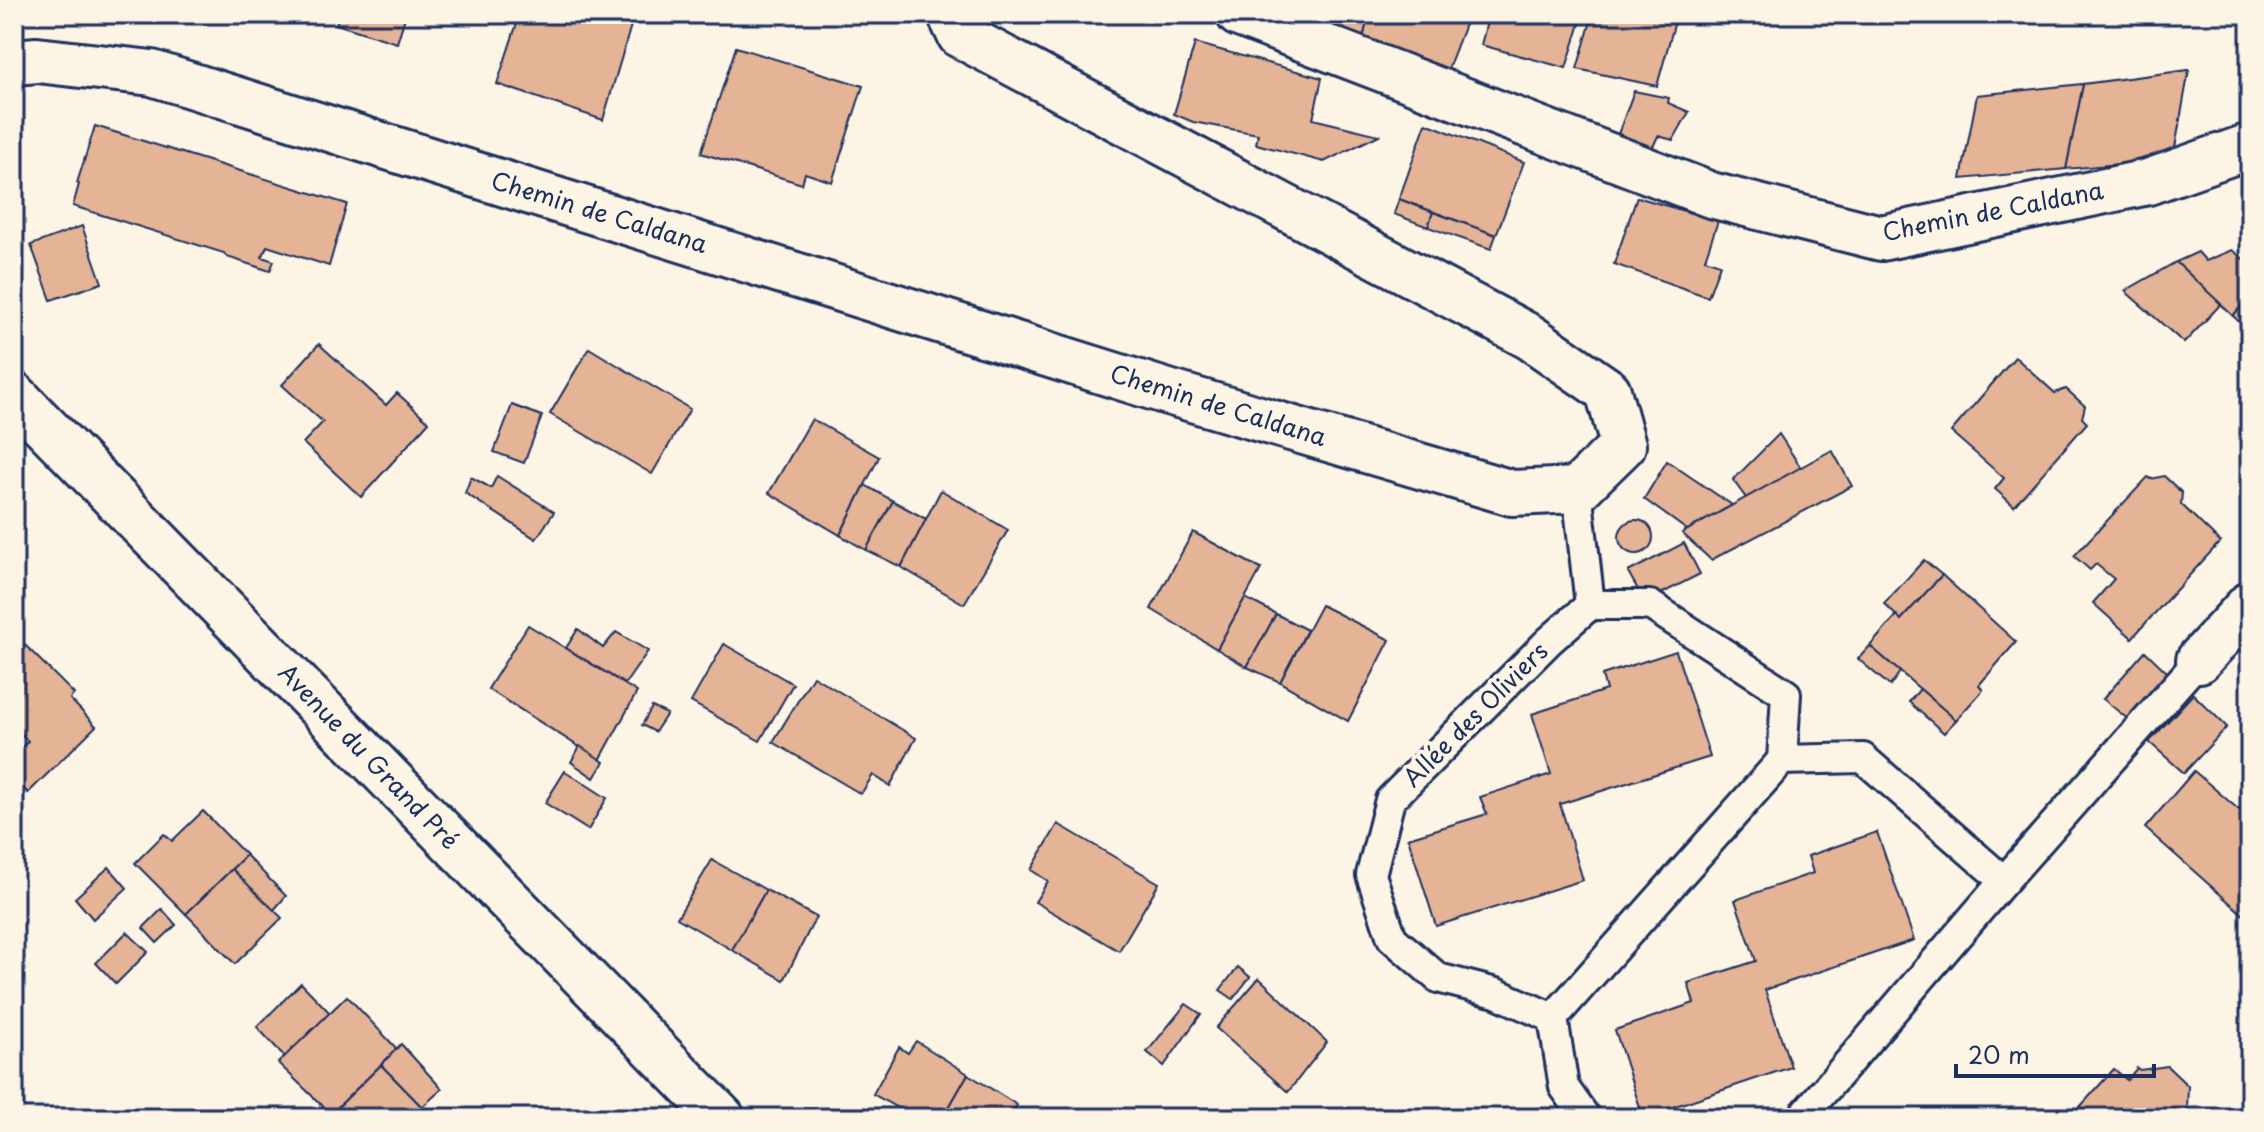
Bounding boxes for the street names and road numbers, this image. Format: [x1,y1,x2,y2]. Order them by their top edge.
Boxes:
street label: Chemin de Caldana [487,161,712,261]
street label: Chemin de Caldana [1879,171,2106,249]
street label: Chemin de Caldana [1106,354,1331,454]
street label: Allée des Oliviers [1394,633,1555,794]
street label: Avenue du Grand Pré [271,655,468,857]

